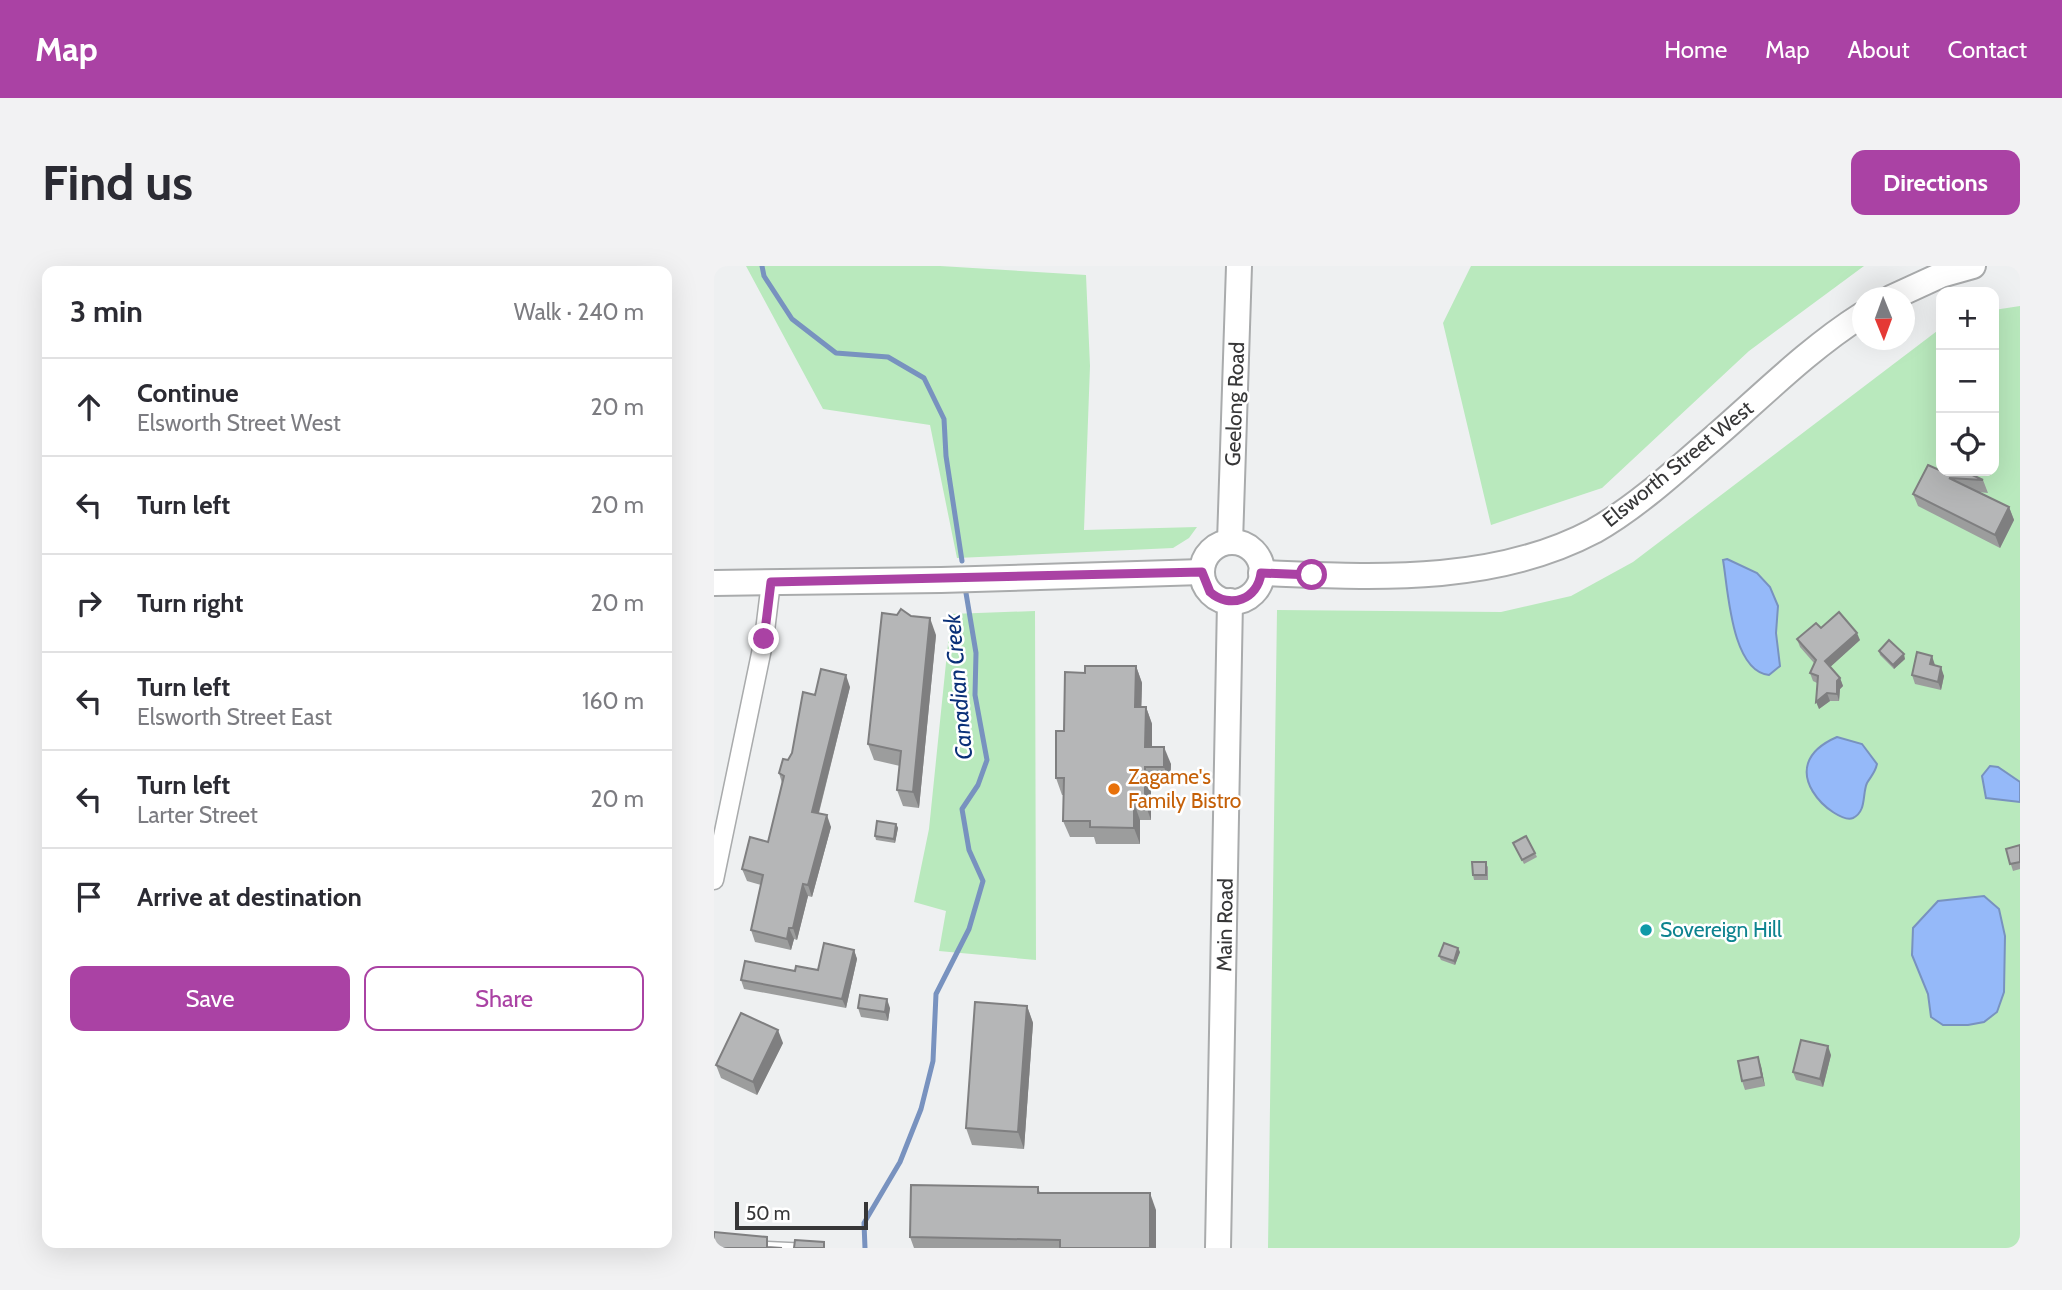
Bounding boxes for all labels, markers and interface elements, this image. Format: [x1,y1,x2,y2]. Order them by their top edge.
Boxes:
text: Map [35,29,98,69]
text: Home [1664,35,1727,64]
text: Map [1765,35,1810,64]
text: About [1848,35,1910,64]
text: Contact [1948,35,2027,64]
button: Directions [1851,150,2020,215]
text: Find us [42,153,193,212]
north arrow [1852,287,1915,350]
map controls [1936,287,1999,476]
button: + [1936,287,1999,350]
text: 3 min [70,293,143,330]
text: Walk · 240 m [514,298,644,326]
street label: Geelong Road [1220,341,1249,467]
button: − [1936,350,1999,413]
text: Continue [137,377,239,409]
icon: ahead [70,388,108,426]
text: 20 m [591,393,644,421]
street label: Elsworth Street West [1598,395,1758,532]
text: Elsworth Street West [137,409,341,437]
button: locate [1936,413,1999,476]
icon: left [70,486,108,524]
text: Turn left [137,489,230,521]
text: 20 m [591,491,644,519]
route start [1296,559,1327,590]
icon: right [70,584,108,622]
text: Turn right [137,587,243,619]
text: 20 m [591,589,644,617]
water label: Canadian Creek [938,612,978,761]
route end [748,623,779,654]
text: Turn left [137,671,230,703]
icon: left [70,682,108,720]
text: 160 m [582,687,644,715]
text: Elsworth Street East [137,703,332,731]
place label: Zagame's Family Bistro [1128,764,1241,813]
text: Turn left [137,769,230,801]
icon: left [70,780,108,818]
marker: Zagame's Family Bistro [1106,781,1122,797]
text: 20 m [591,785,644,813]
text: Larter Street [137,801,258,829]
icon: arrive [70,878,108,916]
street label: Main Road [1211,878,1238,972]
text: Arrive at destination [137,881,362,913]
place label: Sovereign Hill [1660,917,1782,942]
marker: Sovereign Hill [1638,922,1654,938]
button: Save [70,966,350,1031]
button: Share [364,966,644,1031]
scale bar [735,1199,868,1231]
text: 50 m [746,1202,790,1225]

